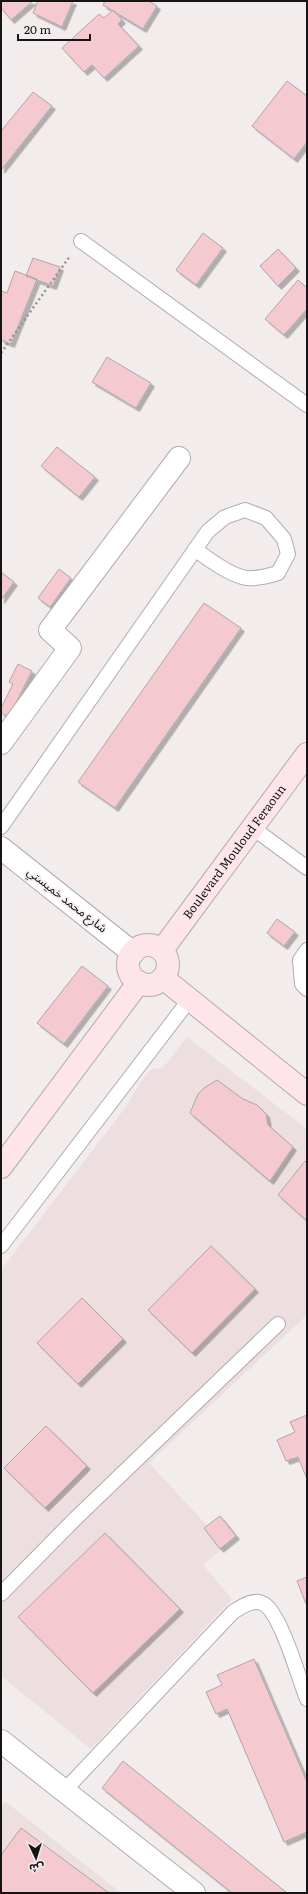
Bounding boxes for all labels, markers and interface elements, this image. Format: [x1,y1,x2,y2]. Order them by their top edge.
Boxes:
scale bar [18,16,90,42]
text: 20 m [24,20,51,38]
street label: Boulevard Mouloud Feraoun [178,780,290,922]
street label: شارع محمد خميستي [23,862,112,938]
north arrow [16,1838,56,1878]
text: ش [29,1860,45,1877]

